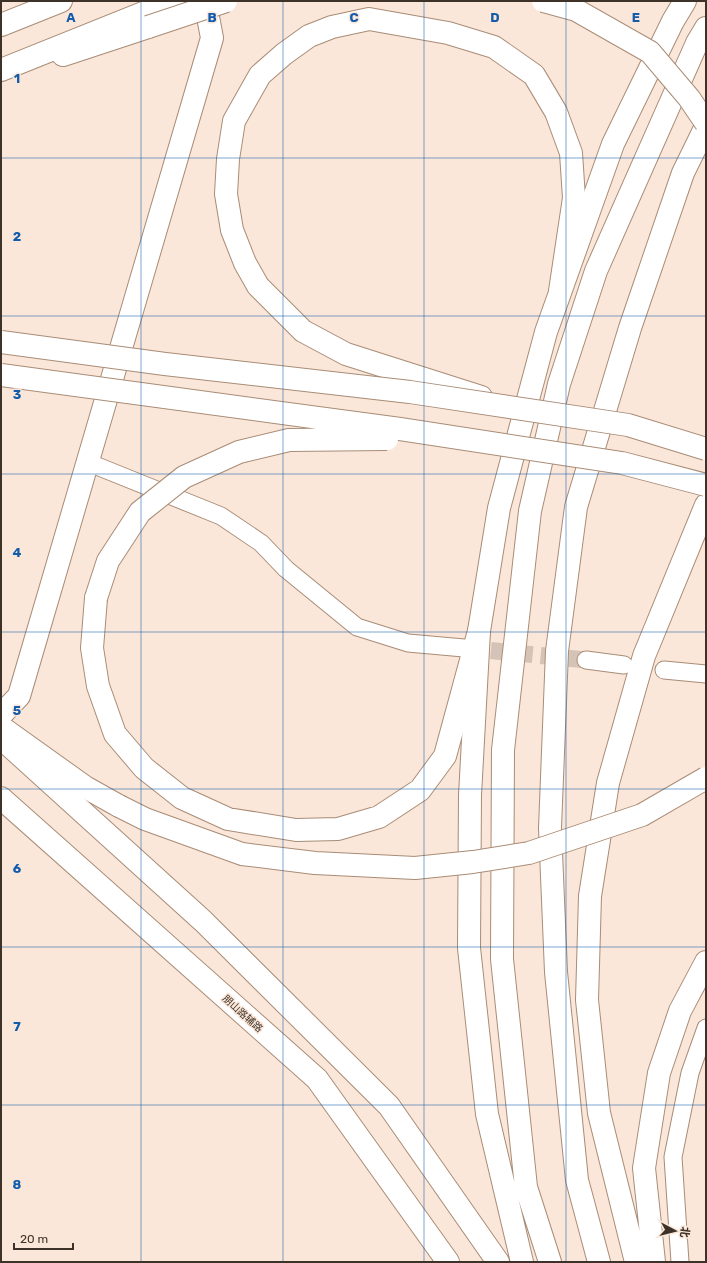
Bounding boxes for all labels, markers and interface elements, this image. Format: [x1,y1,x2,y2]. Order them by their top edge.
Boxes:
text: A [66,10,76,25]
text: B [207,10,217,25]
text: C [349,10,359,25]
text: D [490,10,500,25]
text: E [632,10,640,25]
text: 1 [14,71,20,86]
text: 2 [13,229,21,244]
text: 3 [13,387,22,402]
text: 4 [13,545,22,560]
text: 5 [13,703,21,718]
text: 6 [13,861,22,876]
street label: 朋山路辅路 [220,993,265,1035]
text: 7 [13,1019,21,1034]
text: 8 [13,1177,22,1192]
north arrow [655,1211,695,1251]
scale bar [14,1225,73,1251]
text: 北 [677,1226,692,1238]
text: 20 m [20,1232,48,1246]

